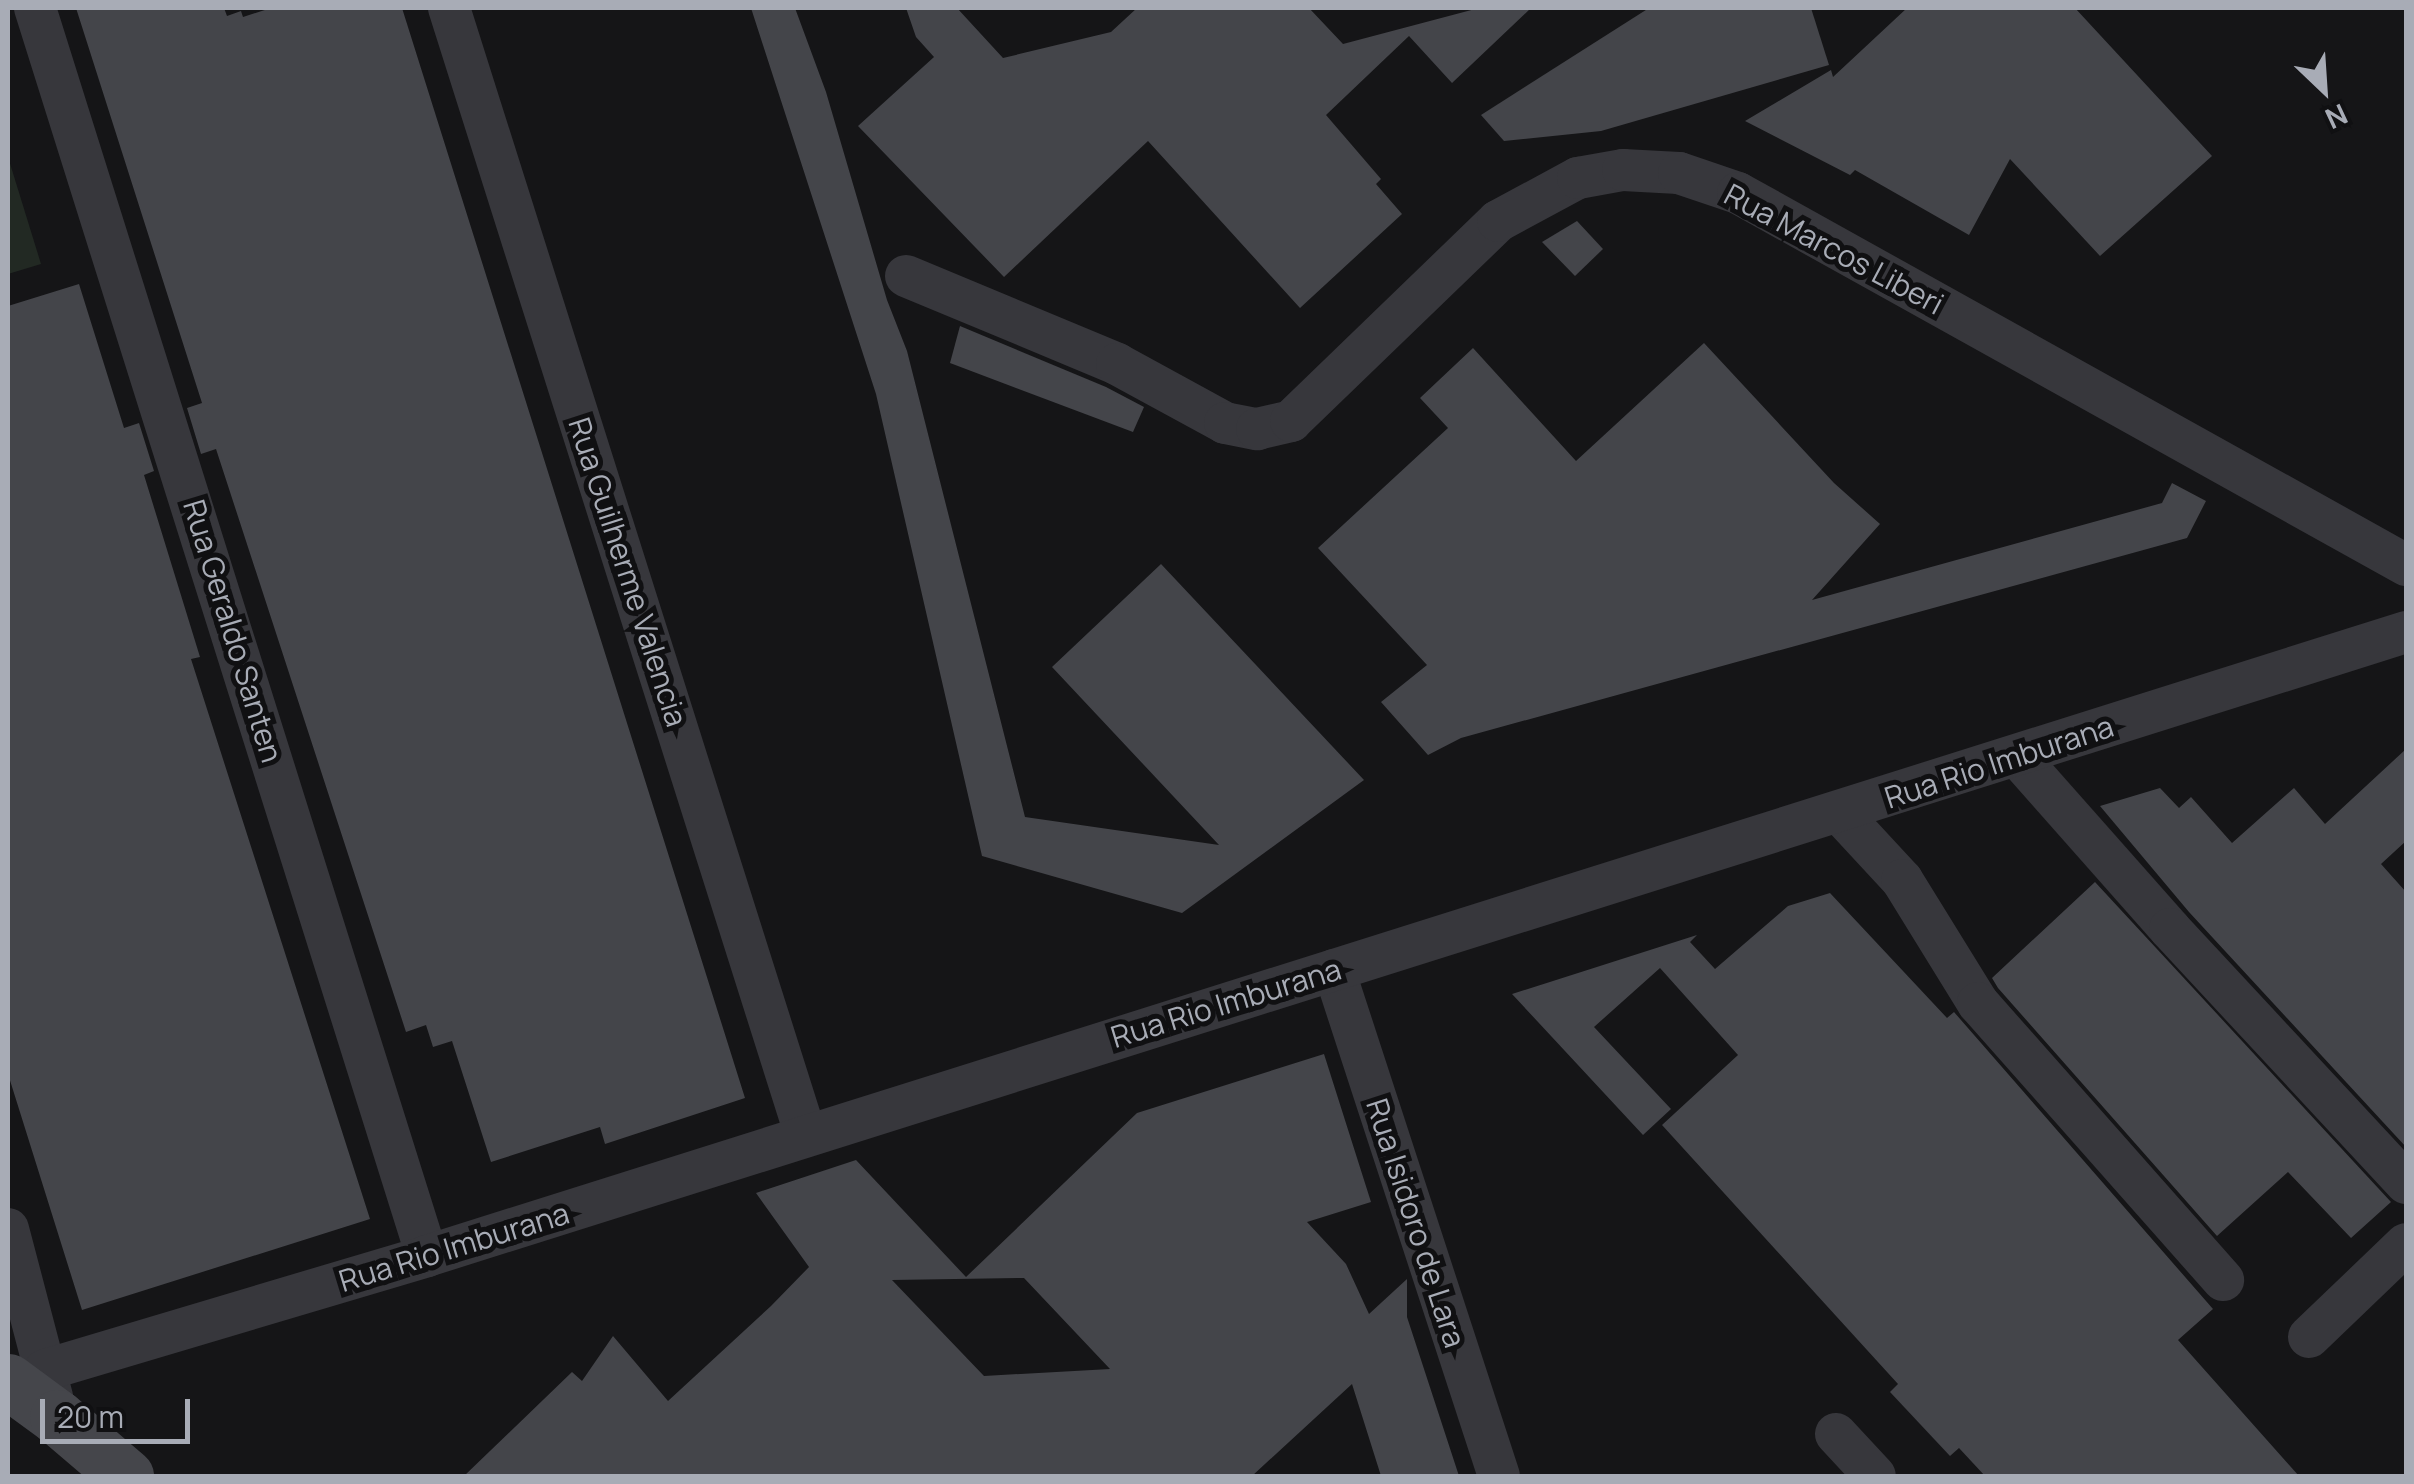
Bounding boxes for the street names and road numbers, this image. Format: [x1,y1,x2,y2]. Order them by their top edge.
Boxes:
street label: Rua Marcos Liberi [1718,176,1950,322]
street label: Rua Guilherme Valencia [561,413,695,731]
street label: Rua Geraldo Santen [176,495,290,767]
street label: Rua Rio Imburana [1880,708,2118,816]
street label: Rua Rio Imburana [1107,951,1345,1055]
street label: Rua Isidoro de Lara [1359,1094,1473,1352]
street label: Rua Rio Imburana [335,1195,573,1299]

